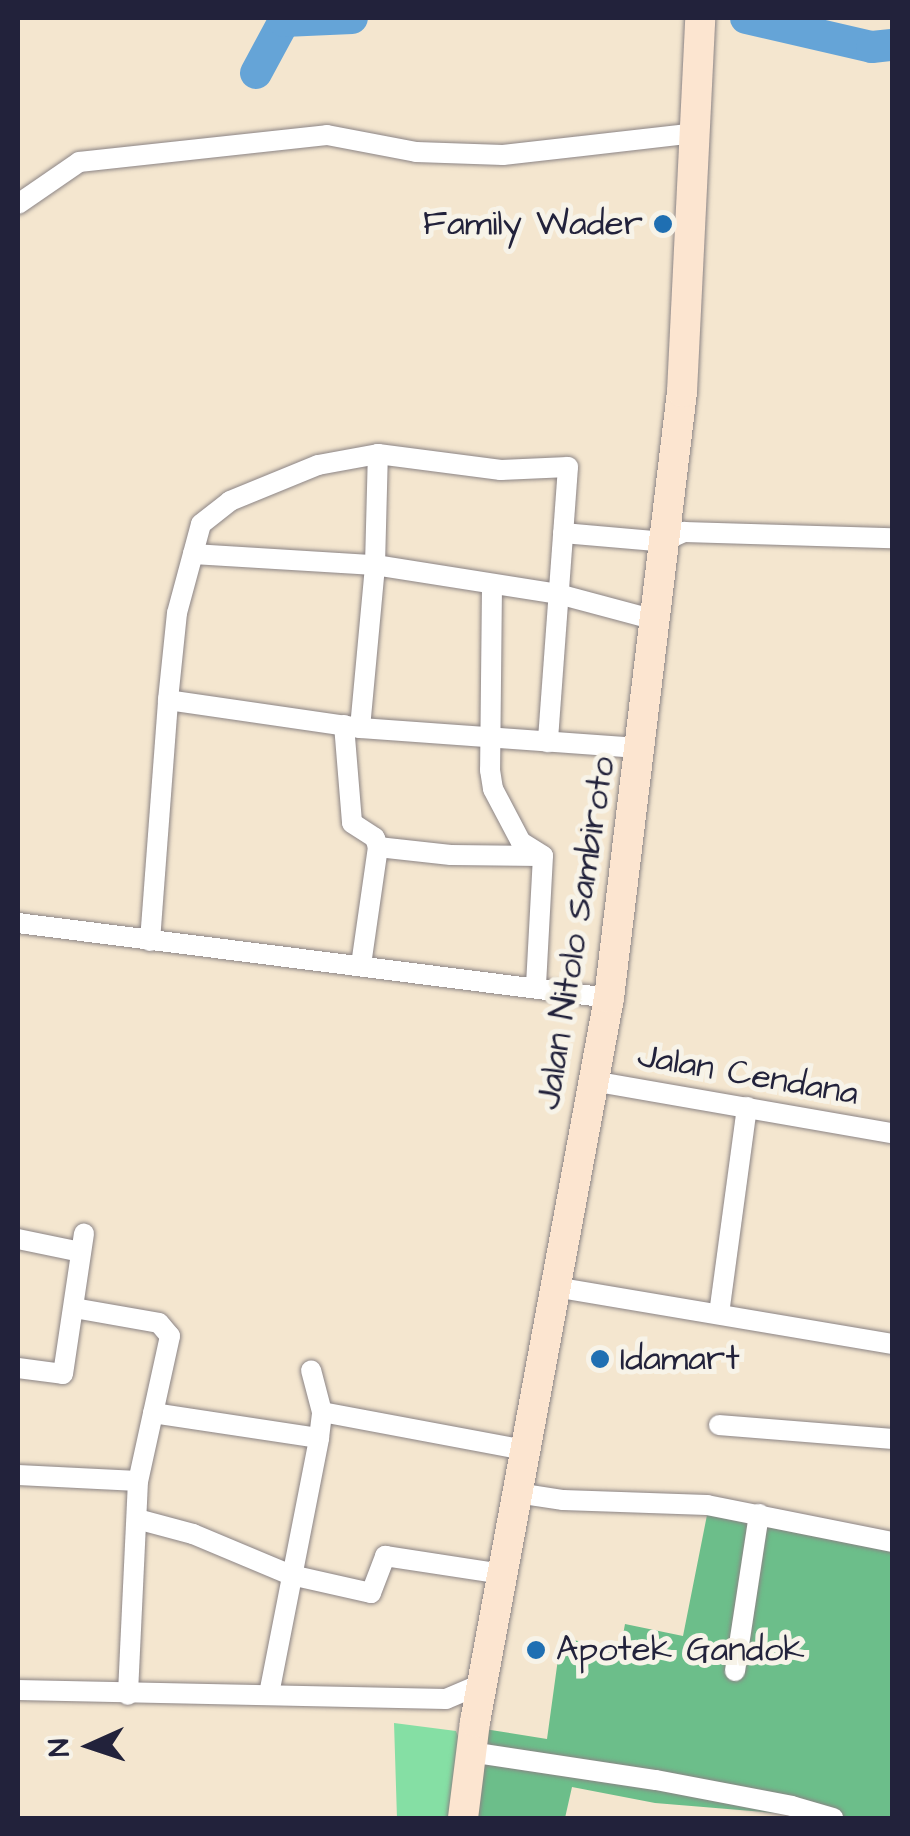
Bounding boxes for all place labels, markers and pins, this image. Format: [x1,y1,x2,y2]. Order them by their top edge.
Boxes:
place label: Family Wader [423,203,643,245]
marker: Family Wader [652,213,674,235]
place label: Idamart [620,1338,740,1380]
marker: Idamart [589,1348,611,1370]
place label: Apotek Gandok [556,1629,805,1671]
marker: Apotek Gandok [525,1639,547,1661]

